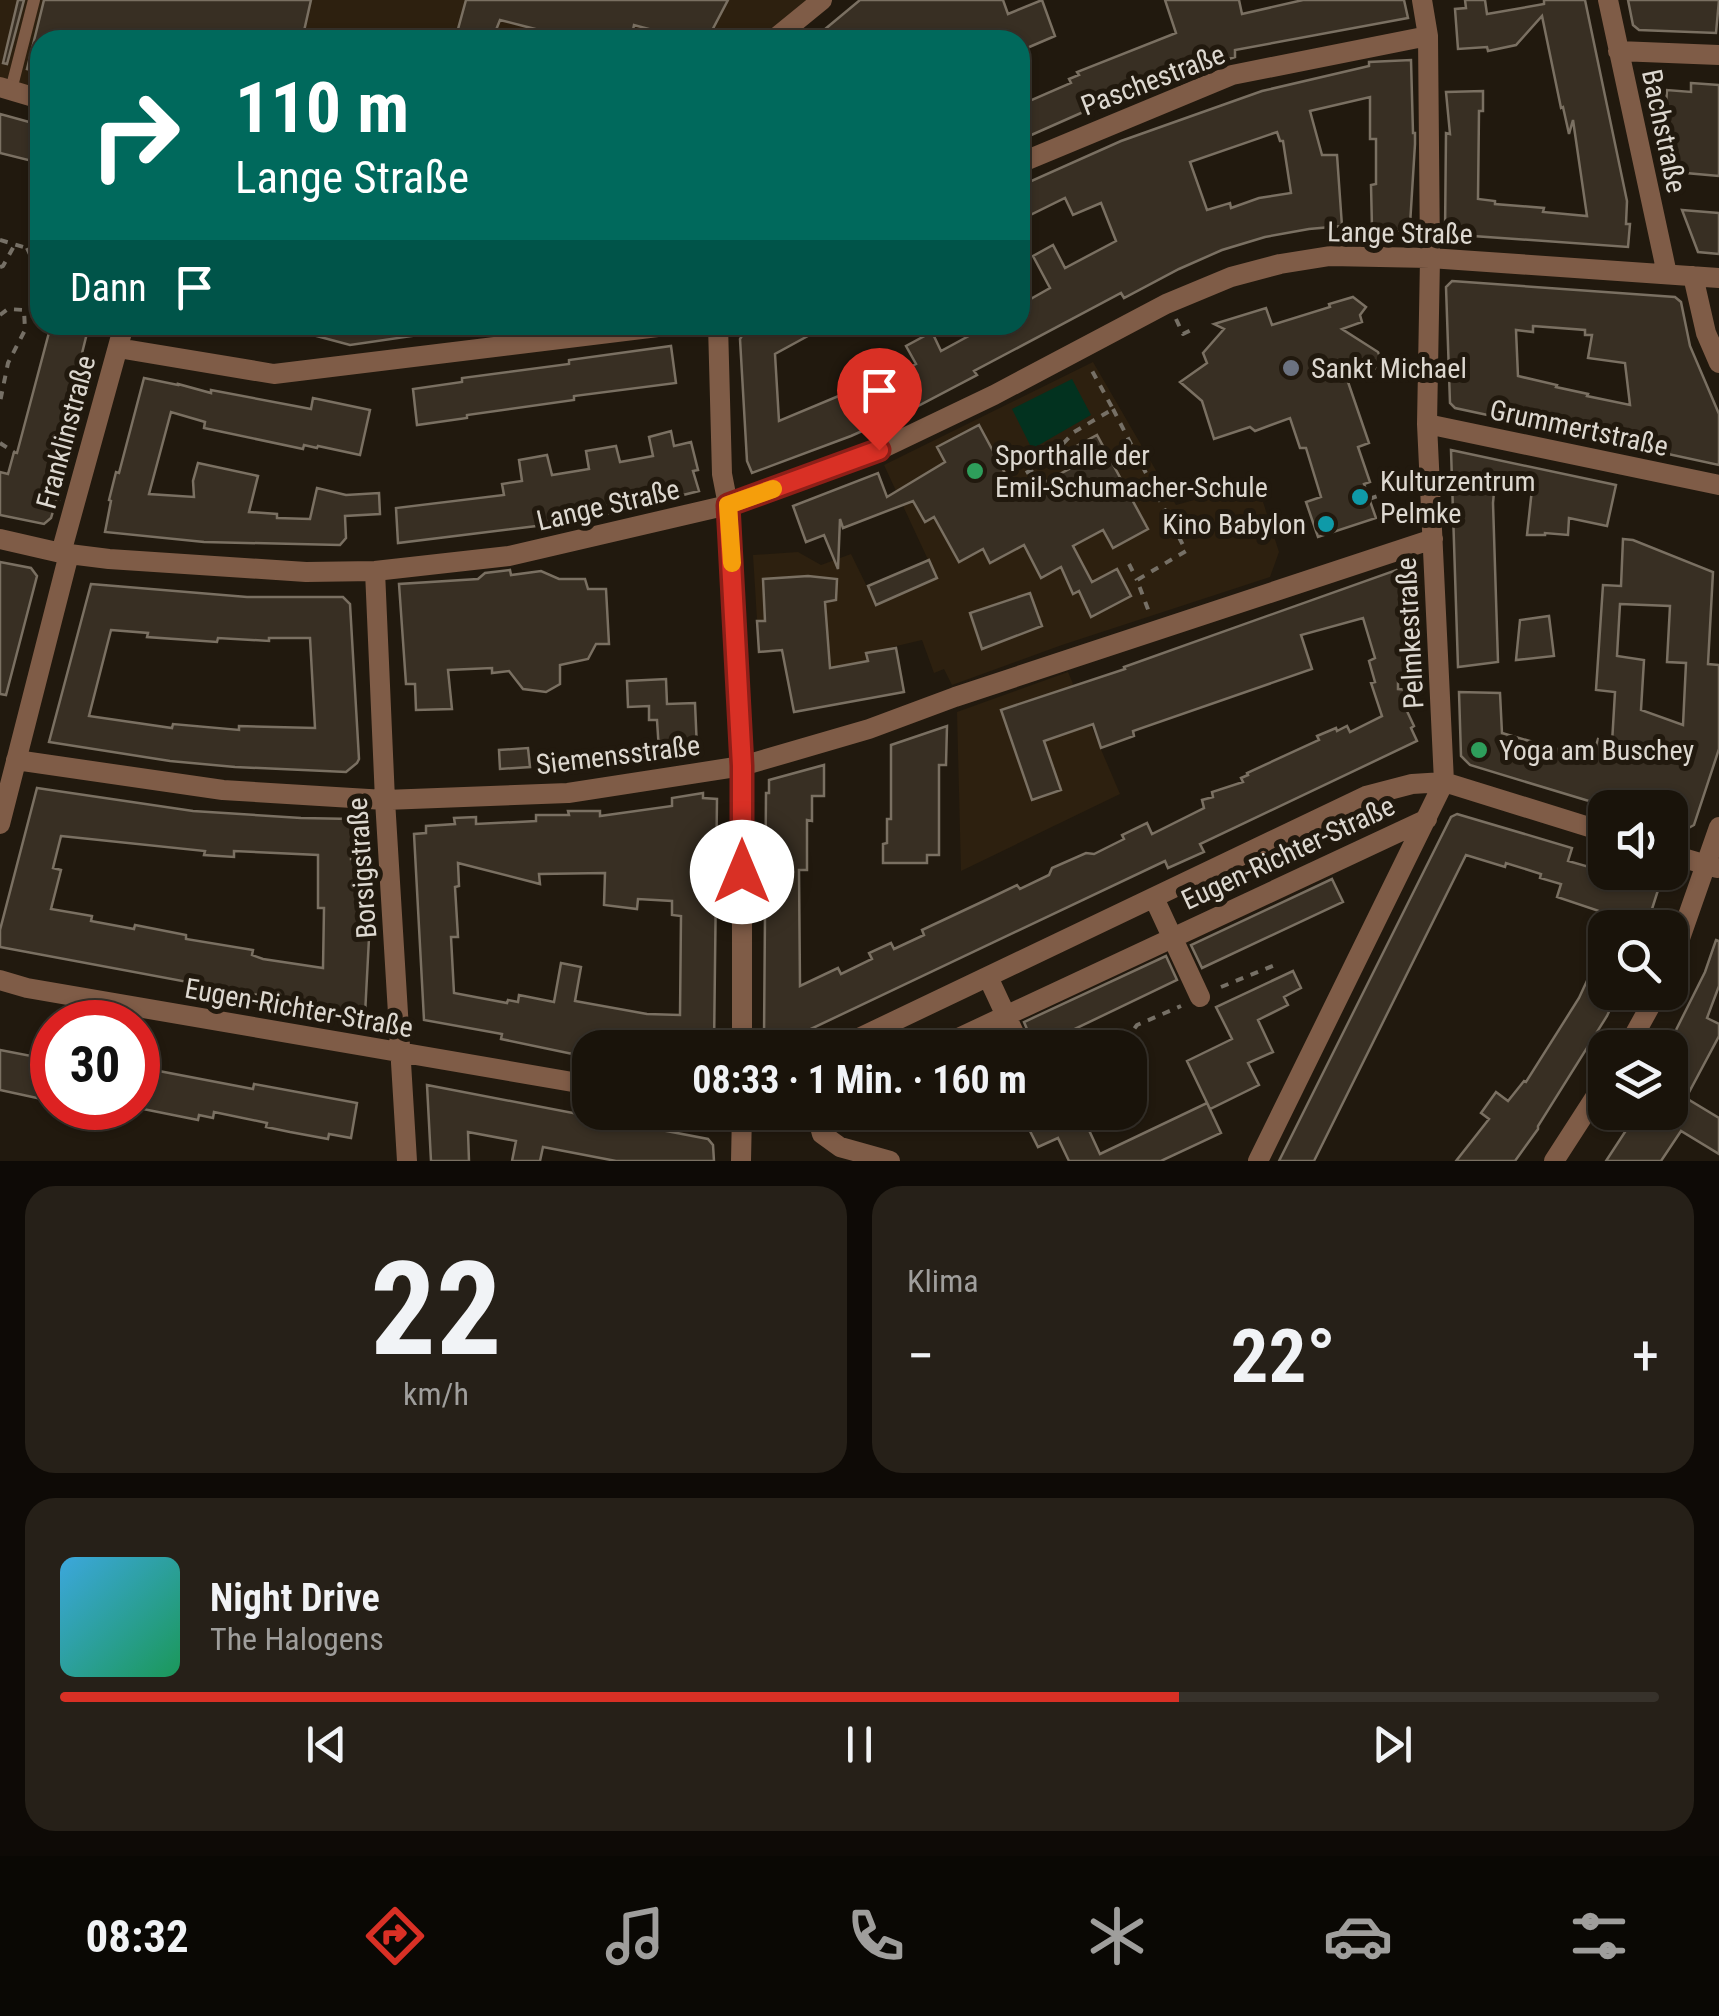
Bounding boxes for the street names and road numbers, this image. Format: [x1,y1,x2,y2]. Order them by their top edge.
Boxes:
street label: Paschestraße [1076,37,1230,123]
street label: Bachstraße [1635,66,1693,196]
street label: Lange Straße [1327,215,1473,251]
street label: Franklinstraße [30,352,102,512]
street label: Grummertstraße [1487,393,1671,463]
street label: Lange Straße [533,473,683,537]
street label: Pelmkestraße [1390,556,1430,710]
street label: Siemensstraße [534,729,702,781]
street label: Eugen-Richter-Straße [1176,789,1400,917]
street label: Borsigstraße [341,796,383,940]
street label: Eugen-Richter-Straße [182,972,416,1044]

